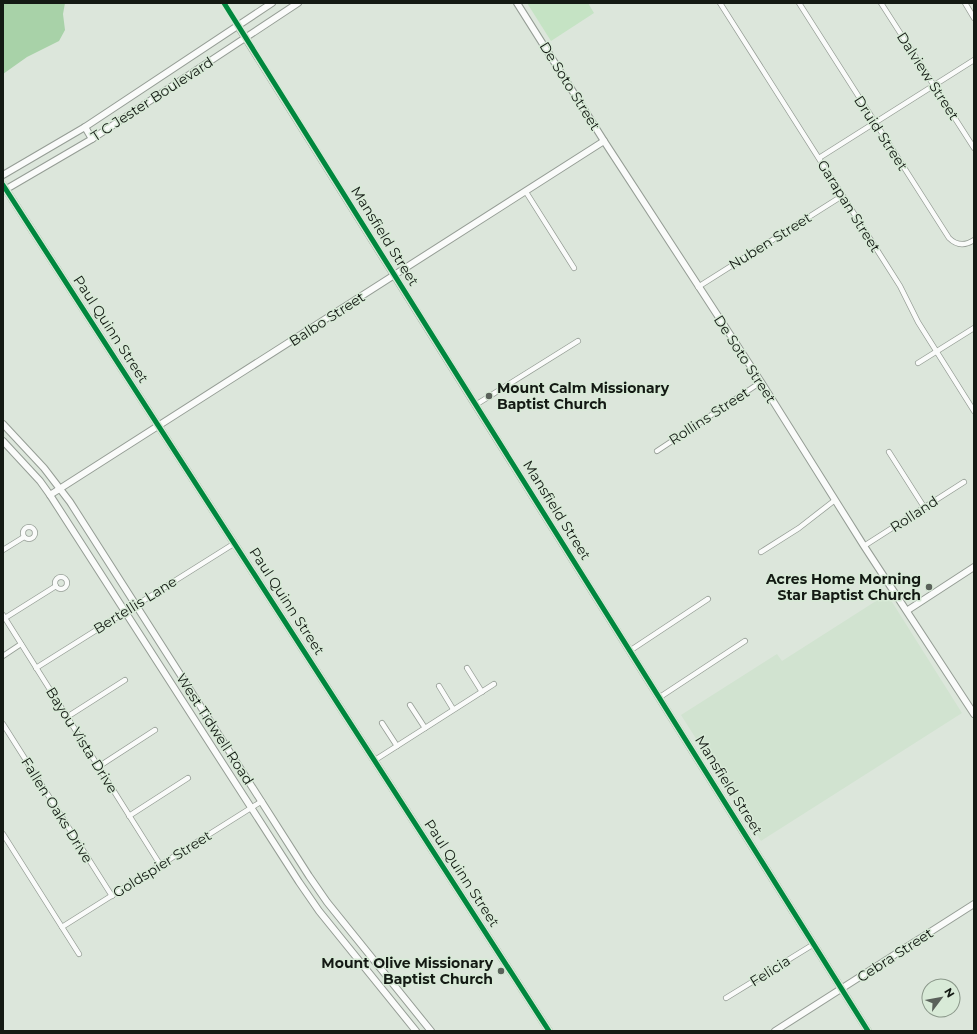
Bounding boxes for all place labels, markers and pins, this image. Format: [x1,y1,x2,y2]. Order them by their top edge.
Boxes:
place label: Mount Calm Missionary Baptist Church [497,379,670,413]
marker: Mount Calm Missionary Baptist Church [484,391,494,401]
place label: Acres Home Morning Star Baptist Church [765,570,921,604]
marker: Acres Home Morning Star Baptist Church [924,582,934,592]
place label: Mount Olive Missionary Baptist Church [321,954,494,988]
marker: Mount Olive Missionary Baptist Church [496,966,506,976]

